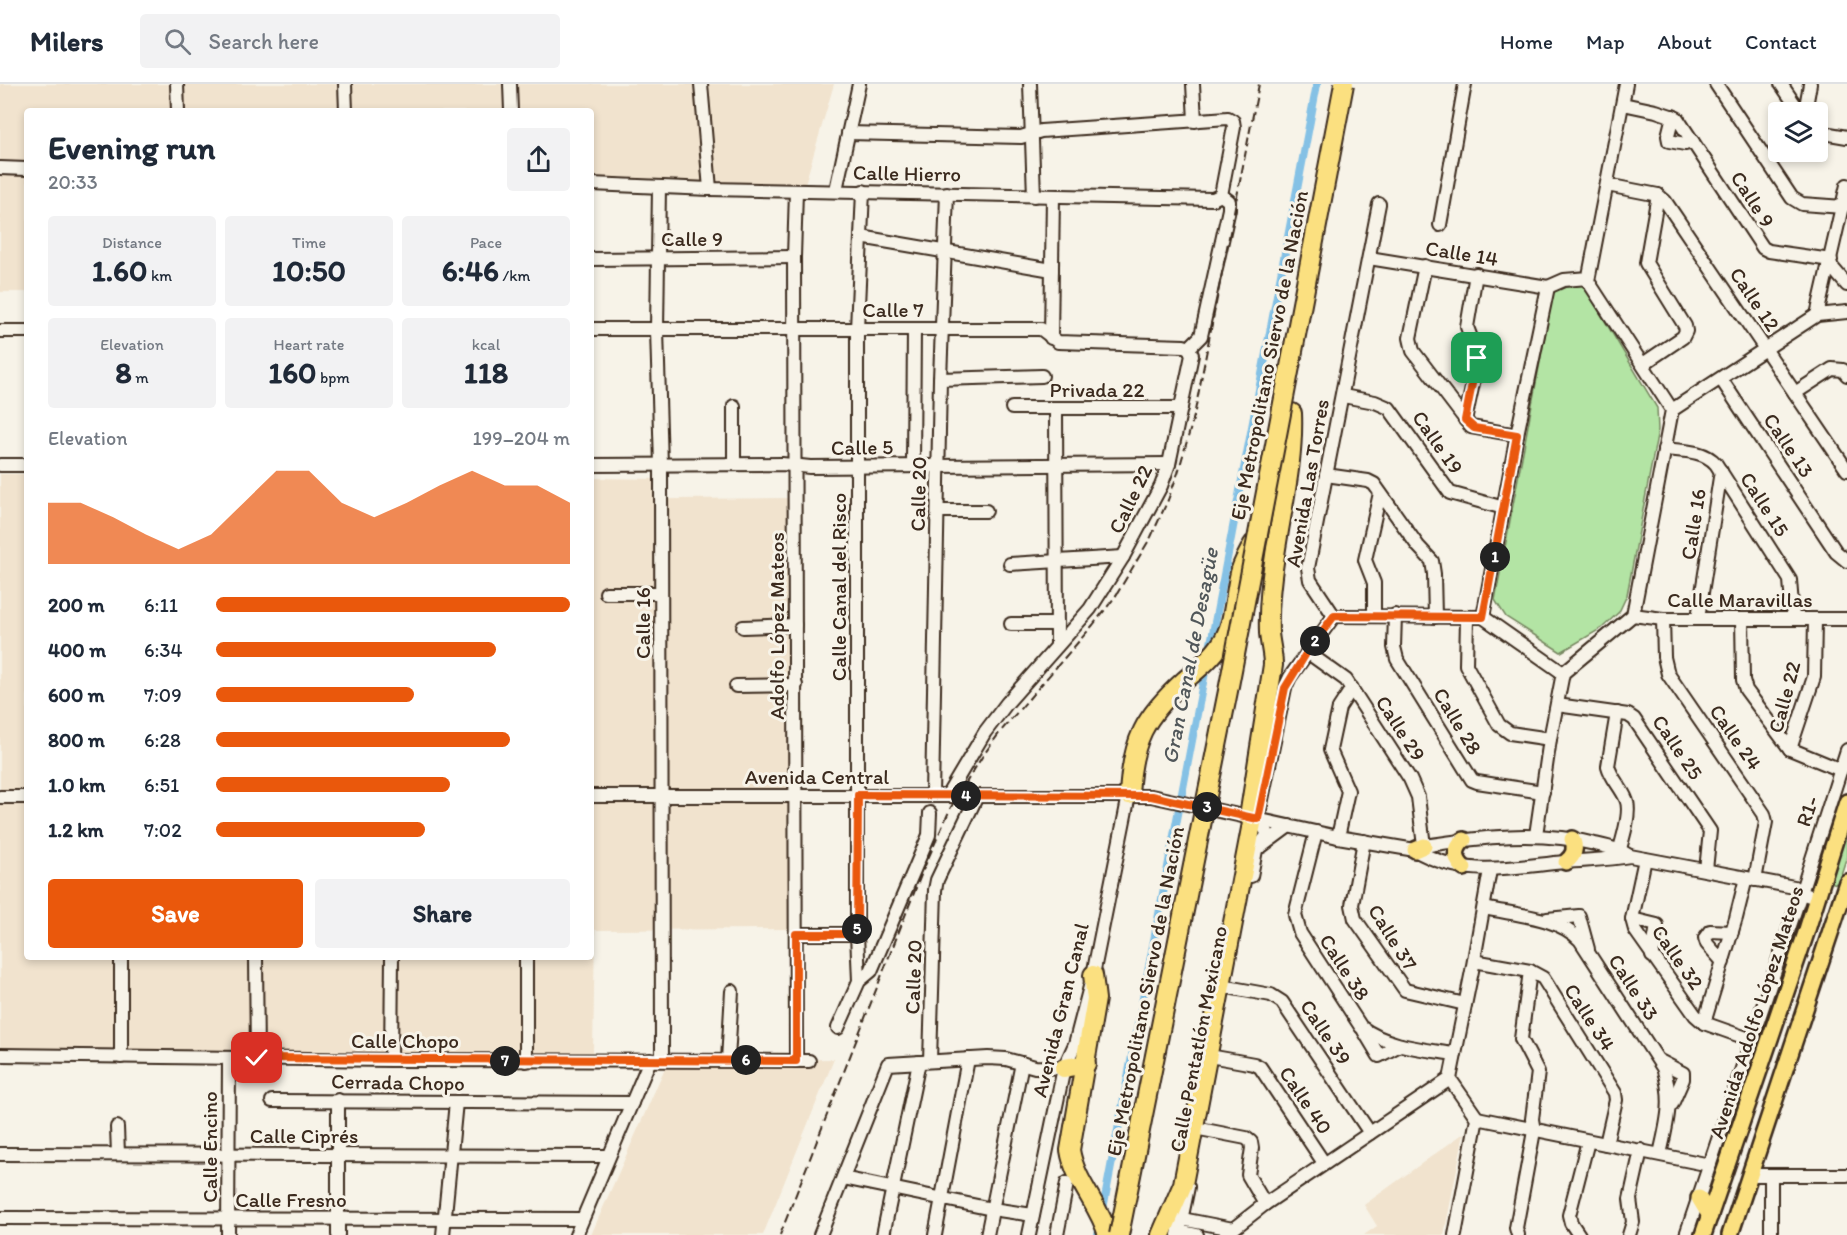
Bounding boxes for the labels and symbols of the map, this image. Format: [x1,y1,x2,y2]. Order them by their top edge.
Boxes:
street label: Calle Hierro [853,160,961,186]
street label: Calle 9 [1726,166,1780,232]
street label: Eje Metropolitano Siervo de la Nación [1225,188,1313,522]
street label: Calle 9 [661,226,723,251]
street label: Calle 14 [1424,235,1501,271]
street label: Calle 12 [1725,262,1785,336]
street label: Calle 7 [862,297,924,322]
pin [1451,332,1502,383]
street label: Privada 22 [1050,377,1144,402]
street label: Avenida Las Torres [1280,397,1334,569]
street label: Calle 19 [1407,405,1469,479]
street label: Calle 13 [1758,408,1820,482]
street label: Calle 5 [831,434,893,460]
street label: Calle 20 [905,456,931,532]
street label: Calle 22 [1103,461,1157,537]
street label: Calle 15 [1735,467,1795,541]
street label: Calle 16 [1675,487,1711,561]
street label: Calle Canal del Risco [826,493,851,681]
street label: Adolfo López Mateos [764,532,789,720]
pin: 1 [1480,542,1510,572]
water label: Gran Canal de Desagüe [1156,544,1224,766]
street label: Calle 16 [630,587,655,659]
street label: Calle Maravillas [1667,587,1813,612]
pin: 2 [1300,626,1330,656]
street label: Calle 22 [1762,658,1806,736]
street label: Calle 28 [1428,683,1488,759]
street label: Calle 29 [1371,691,1431,765]
street label: Calle 24 [1704,699,1768,775]
street label: Calle 25 [1647,710,1709,784]
street label: Avenida Central [745,764,889,789]
pin: 4 [951,781,981,811]
pin: 3 [1192,792,1222,822]
street label: R1- [1790,792,1824,830]
street label: Eje Metropolitano Siervo de la Nación [1101,824,1189,1158]
street label: Avenida Adolfo López Mateos [1703,882,1809,1142]
street label: Calle 37 [1363,899,1423,975]
pin: 5 [842,914,872,944]
street label: Avenida Gran Canal [1026,920,1094,1100]
street label: Calle 32 [1647,920,1709,994]
street label: Calle Pentatlón Mexicano [1164,924,1232,1154]
street label: Calle 38 [1314,929,1376,1005]
street label: Calle 20 [899,939,927,1015]
street label: Calle 33 [1603,949,1665,1025]
street label: Calle 34 [1559,979,1621,1056]
street label: Calle 39 [1295,995,1357,1069]
street label: Calle Chopo [351,1028,459,1053]
pin [231,1032,282,1083]
pin: 6 [731,1045,761,1075]
pin: 7 [490,1046,520,1076]
street label: Calle 40 [1274,1061,1338,1139]
street label: Cerrada Chopo [331,1068,465,1096]
street label: Calle Encino [197,1091,222,1203]
street label: Calle Ciprés [250,1123,358,1148]
street label: Calle Fresno [235,1187,347,1212]

